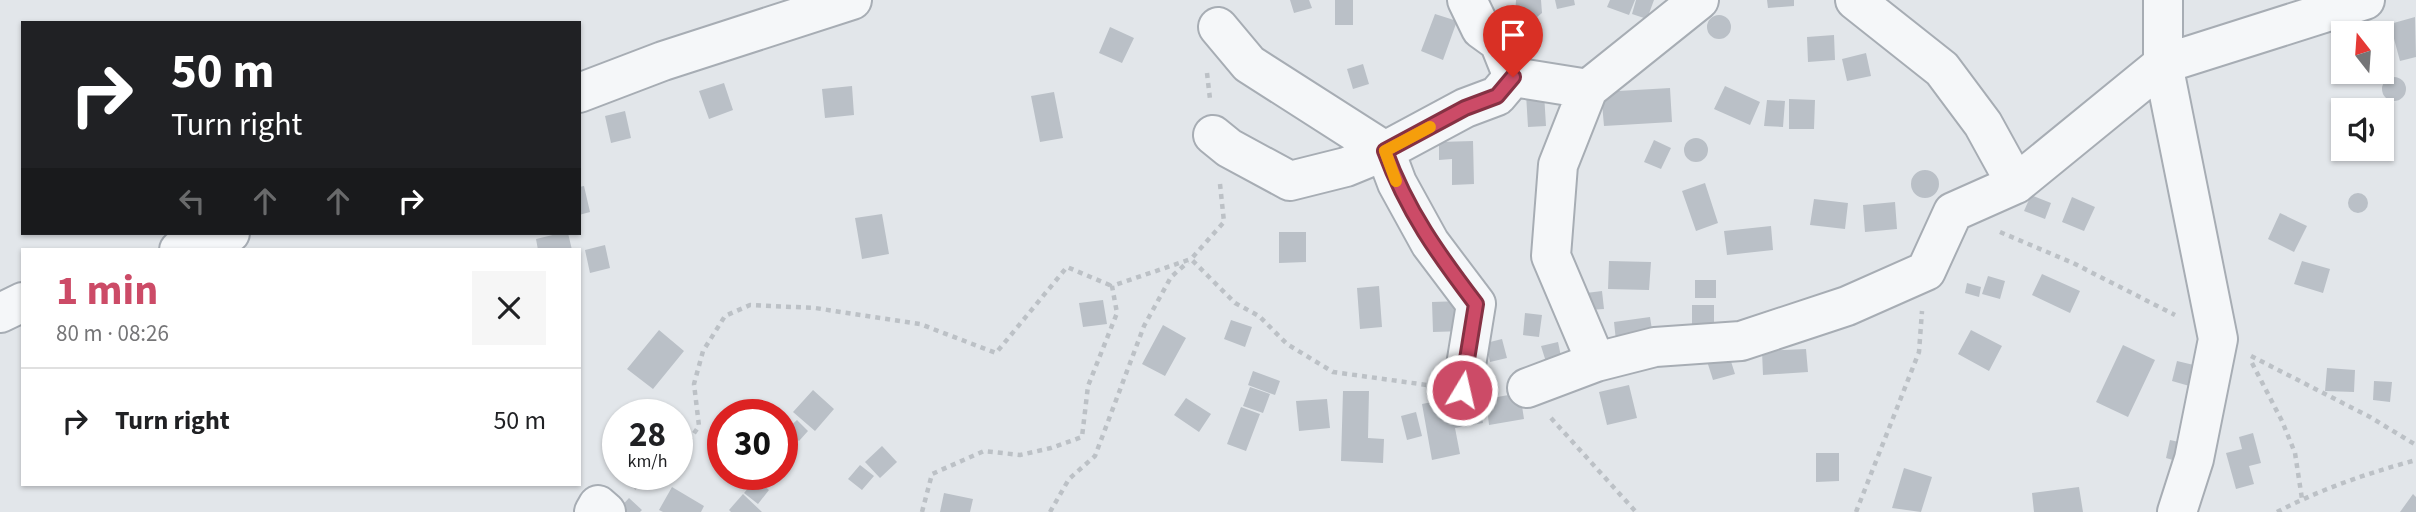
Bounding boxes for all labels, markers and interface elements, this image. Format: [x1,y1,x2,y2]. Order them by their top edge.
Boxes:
pin [1483,5,1543,77]
icon: arrive [1494,16,1532,54]
north arrow [2331,21,2394,84]
map controls [2331,21,2394,161]
text: 50 m [171,37,275,107]
icon: right [56,49,147,140]
button: sound [2331,98,2394,161]
text: Turn right [171,102,302,148]
icon: left [173,182,211,220]
icon: ahead [246,182,284,220]
icon: ahead [319,182,357,220]
icon: right [392,182,430,220]
text: 1 min [56,261,158,321]
button: close [472,271,546,345]
text: 80 m · 08:26 [56,317,169,350]
position arrow [1425,353,1499,427]
speed limit sign: 30 [707,399,798,490]
icon: right [56,402,94,440]
text: Turn right [115,402,230,439]
text: 50 m [493,402,546,439]
text: 28 [629,410,666,460]
text: km/h [628,449,667,474]

